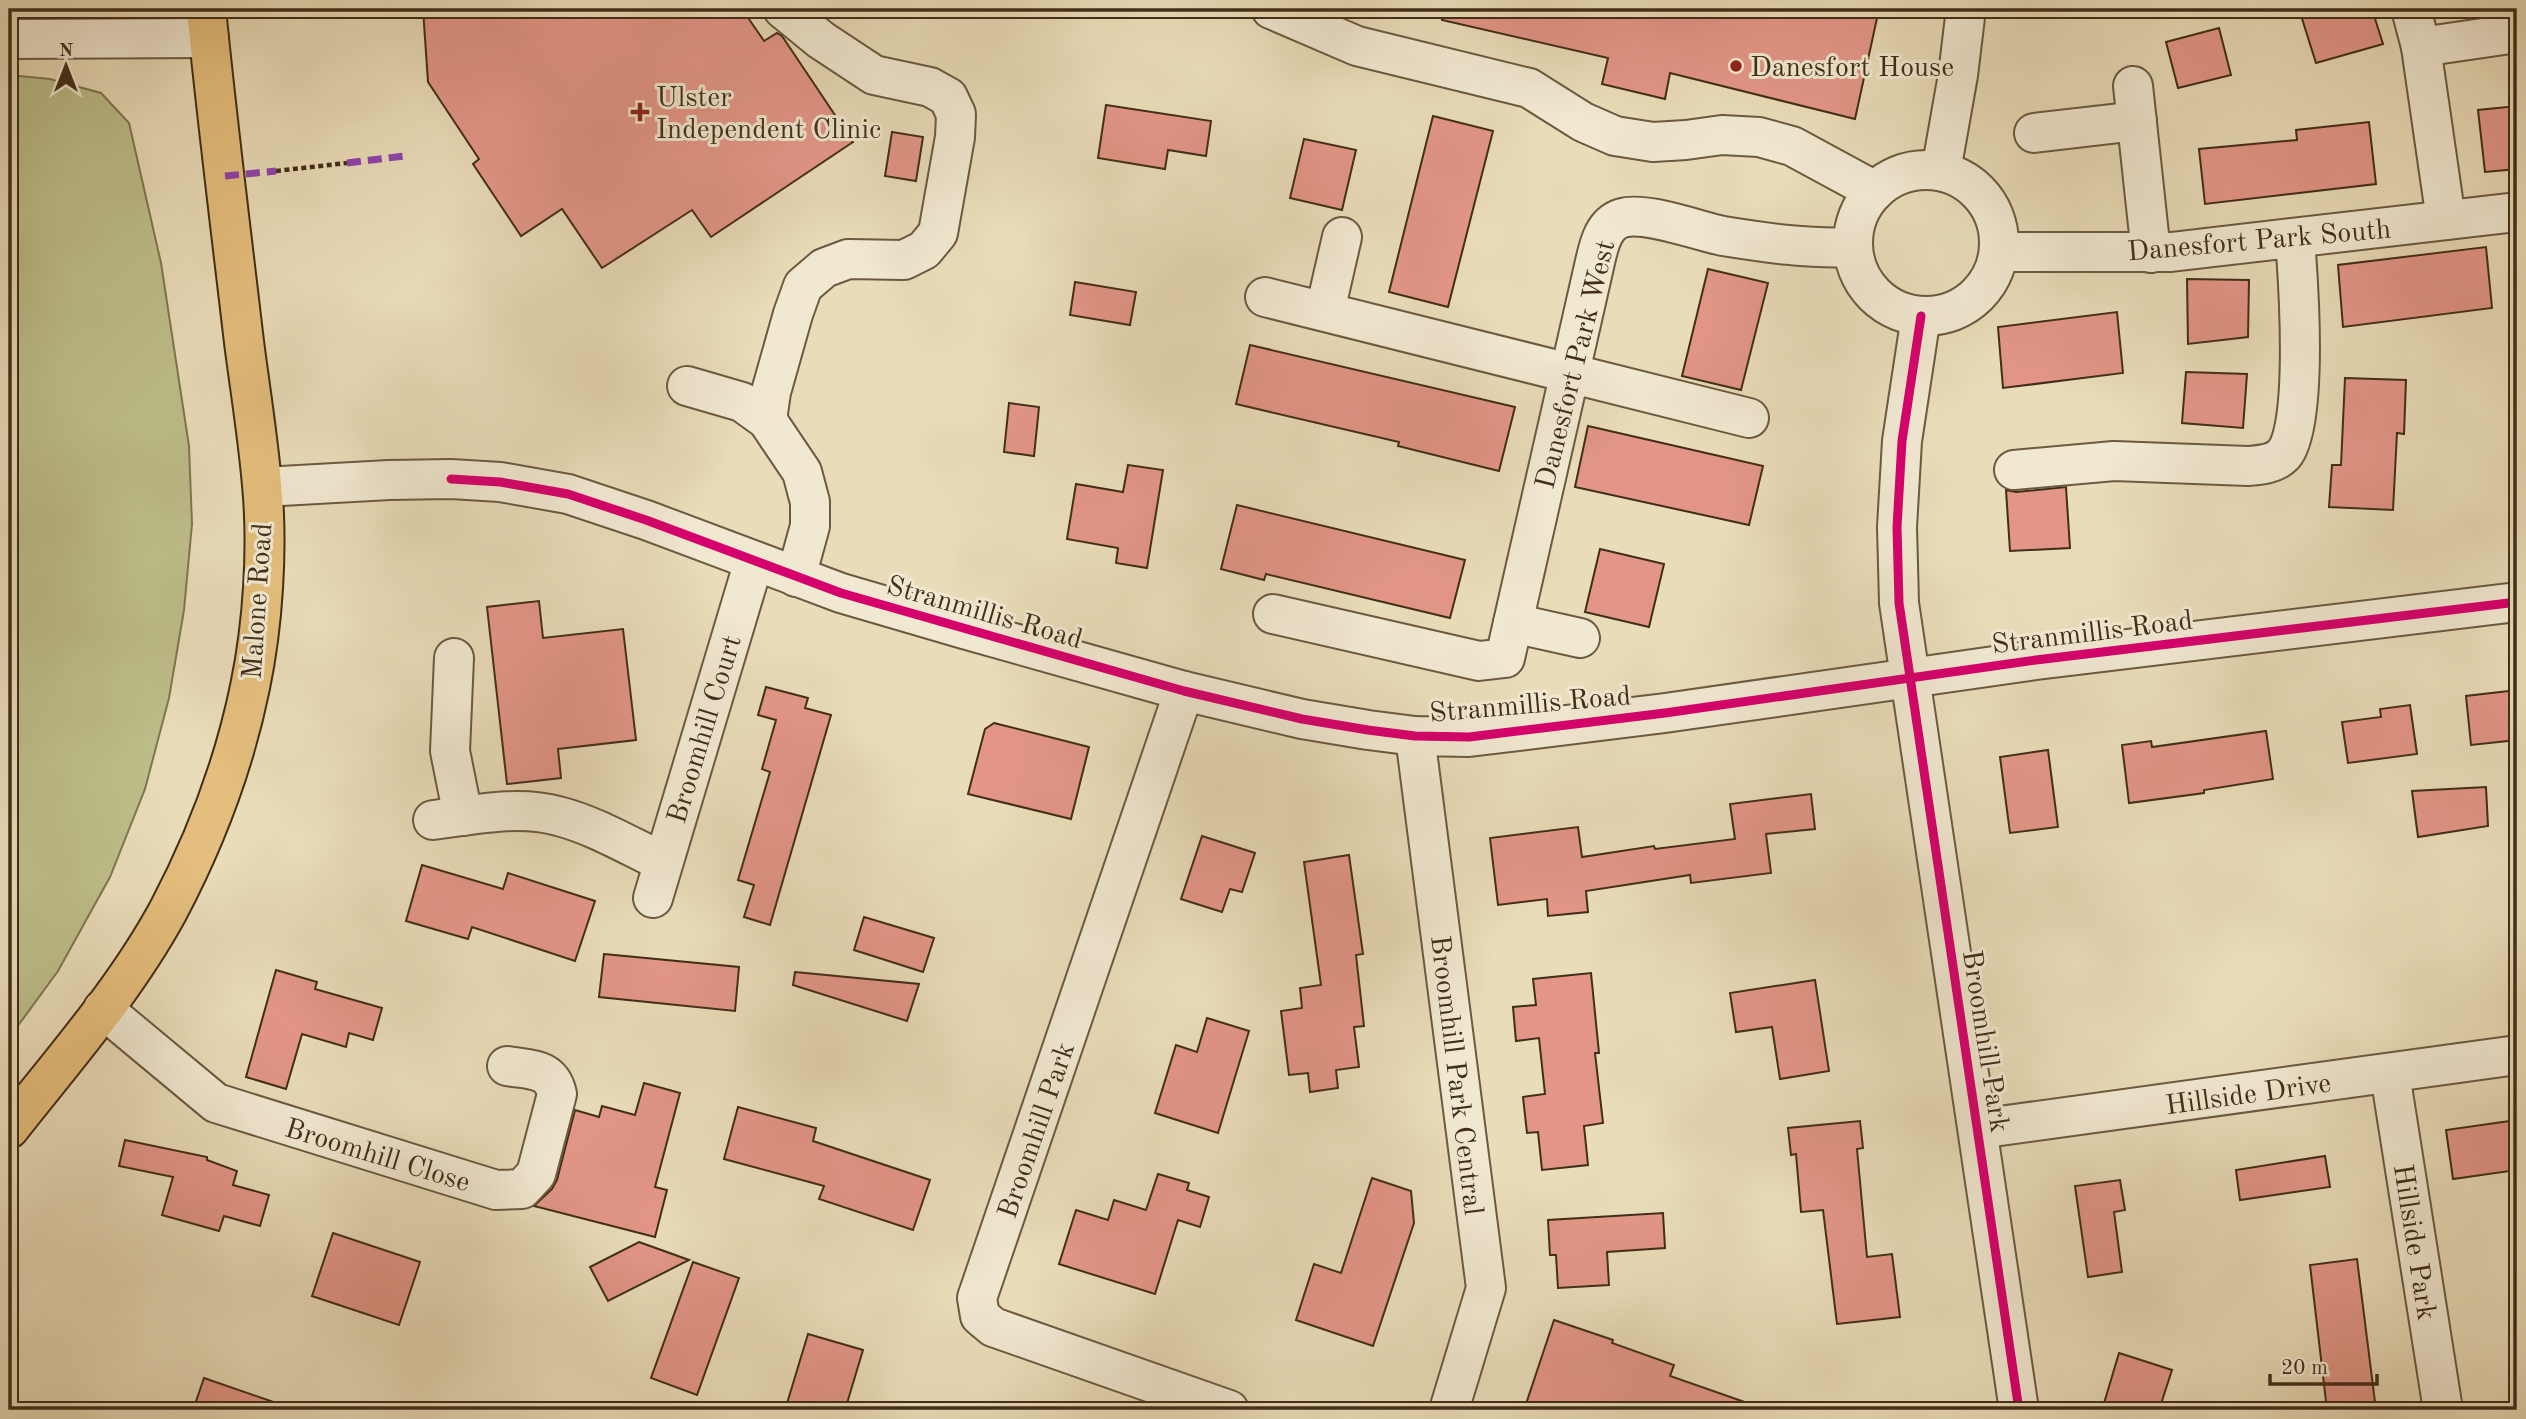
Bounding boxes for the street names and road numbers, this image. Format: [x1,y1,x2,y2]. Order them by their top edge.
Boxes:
street label: Danesfort Park South [2126,217,2392,267]
street label: Danesfort Park West [1532,237,1621,492]
street label: Malone Road [240,522,278,680]
street label: Stranmillis Road [883,573,1085,655]
street label: Stranmillis Road [1990,608,2195,660]
street label: Broomhill Court [664,632,748,827]
street label: Stranmillis Road [1428,683,1632,729]
street label: Broomhill Park Central [1424,934,1486,1217]
street label: Broomhill Park [1956,948,2012,1135]
street label: Broomhill Park [995,1039,1081,1223]
street label: Hillside Drive [2164,1070,2333,1121]
street label: Broomhill Close [281,1115,473,1198]
street label: Hillside Park [2387,1163,2439,1322]

